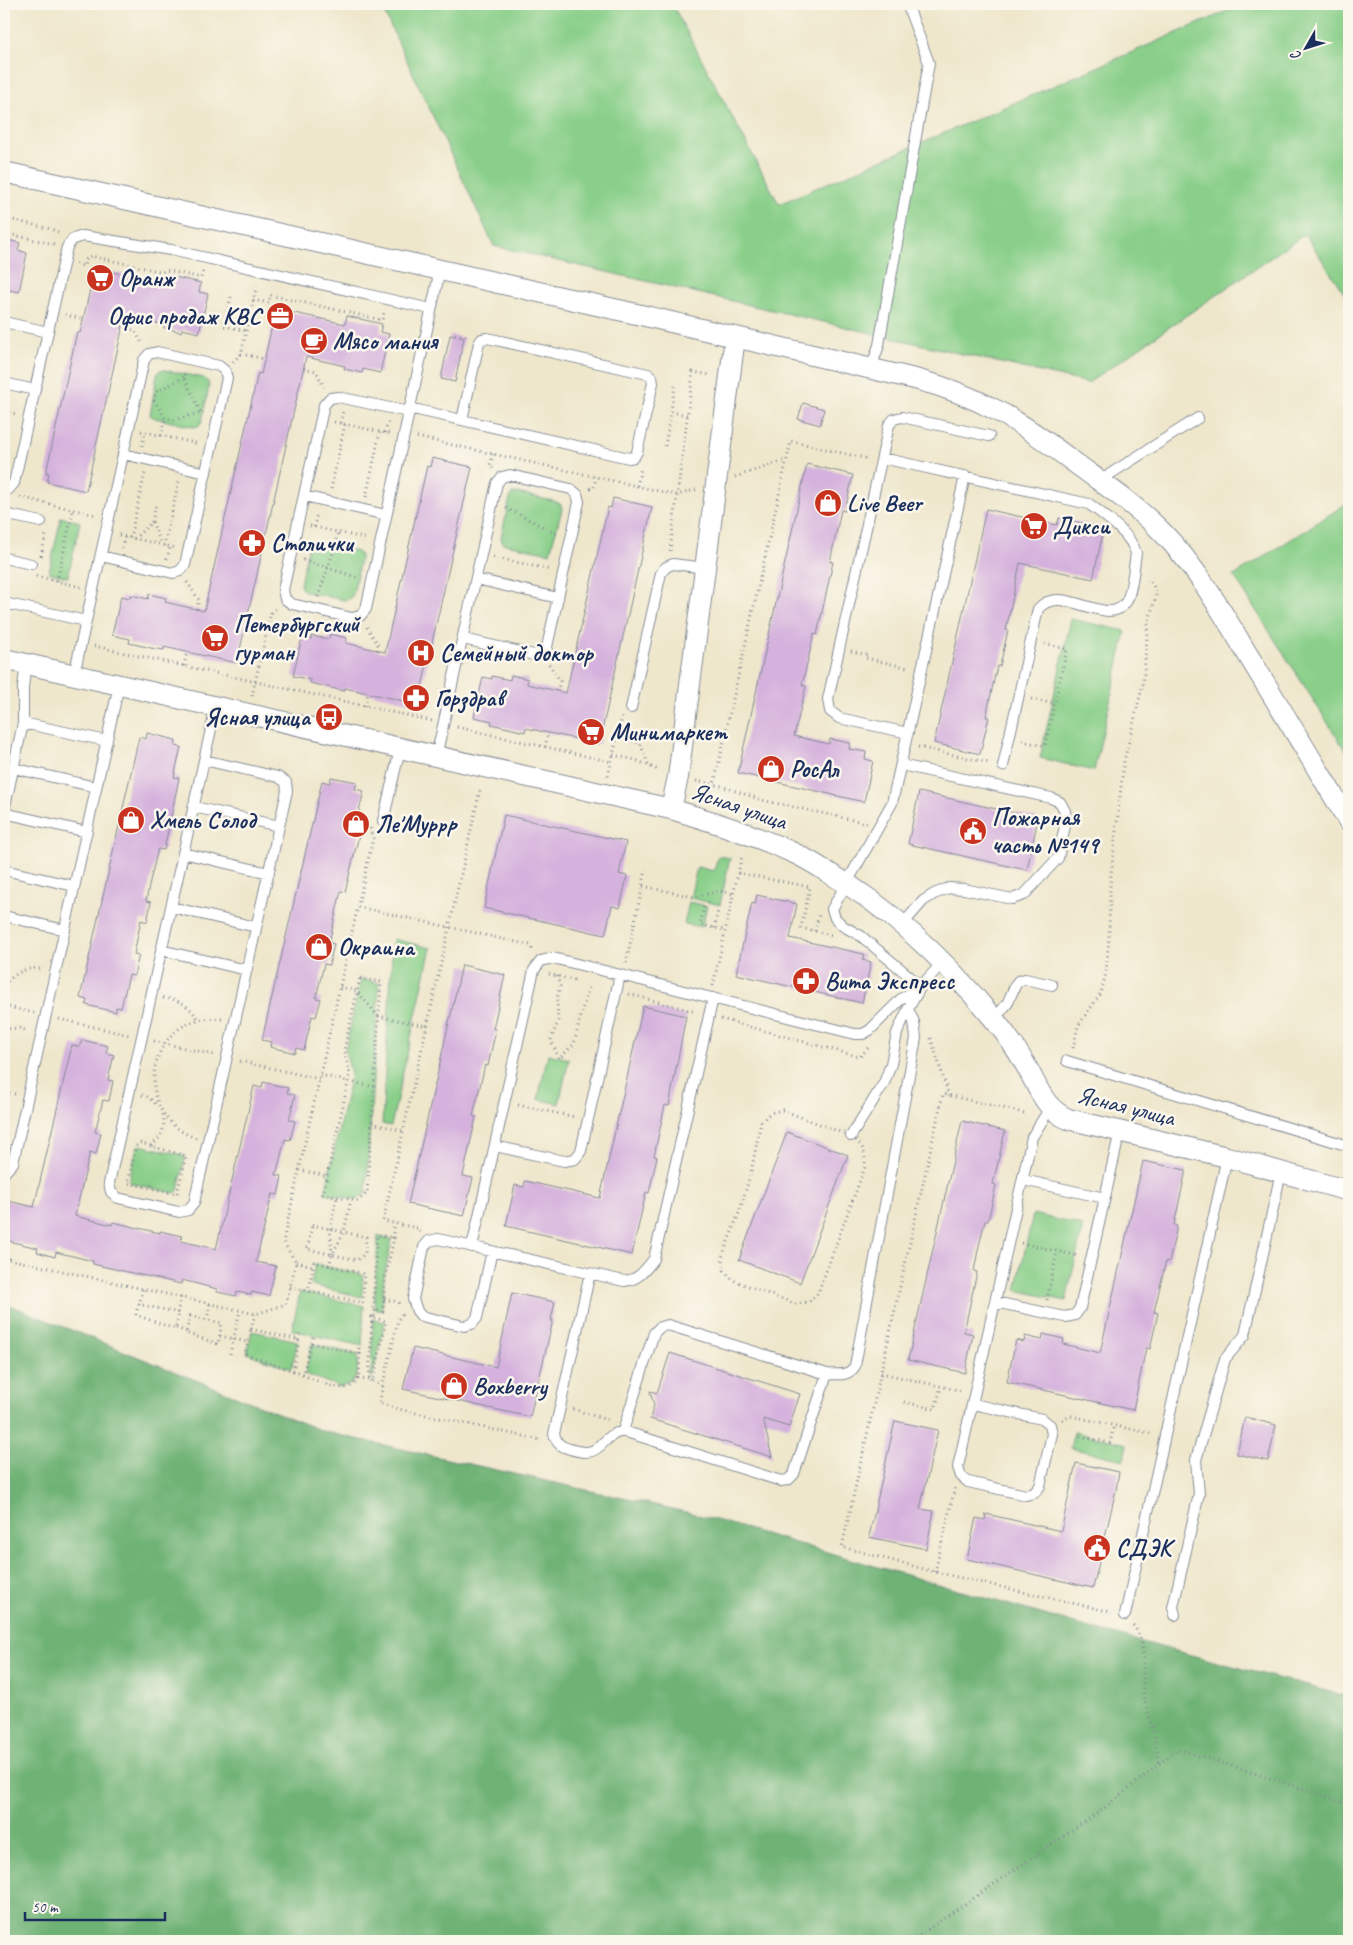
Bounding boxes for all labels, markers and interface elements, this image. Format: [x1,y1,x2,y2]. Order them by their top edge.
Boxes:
north arrow [1280,22,1330,72]
text: С [1286,46,1305,64]
supermarket icon: Оранж [85,263,115,293]
place label: Оранж [119,263,177,293]
place label: Офис продаж КВС [108,301,264,331]
office icon: Офис продаж КВС [265,301,295,331]
cafe icon: Мясо мания [299,326,329,356]
place label: Мясо мания [333,326,439,356]
shop icon: Live Beer [813,488,843,518]
place label: Live Beer [847,488,924,518]
supermarket icon: Дикси [1019,511,1049,541]
place label: Дикси [1053,511,1111,541]
pharmacy icon: Столички [237,528,267,558]
place label: Столички [271,528,356,558]
place label: Петербургский гурман [234,609,361,667]
supermarket icon: Петербургский гурман [200,623,230,653]
hospital icon: Семейный доктор [406,638,436,668]
place label: Семейный доктор [440,638,594,668]
pharmacy icon: Горздрав [401,683,431,713]
place label: Горздрав [435,683,508,714]
place label: Ясная улица [204,702,311,732]
bus stop icon: Ясная улица [314,702,344,732]
supermarket icon: Минимаркет [576,717,606,747]
place label: Минимаркет [610,717,728,747]
shop icon: РосАл [756,754,786,784]
place label: РосАл [790,754,840,784]
street label: Ясная улица [687,776,792,837]
place label: Пожарная чаcть №149 [992,802,1100,860]
shop icon: Хмель Солод [116,805,146,835]
place label: Хмель Солод [150,805,258,835]
shop icon: Ле'Муррр [341,809,371,839]
place label: Ле'Муррр [375,809,458,839]
public building icon: Пожарная чаcть №149 [958,816,988,846]
shop icon: Окраина [304,932,334,962]
place label: Окраина [338,932,416,962]
pharmacy icon: Вита Экспресс [791,966,821,996]
place label: Вита Экспресс [825,966,955,996]
street label: Ясная улица [1074,1079,1179,1133]
shop icon: Boxberry [439,1371,469,1401]
place label: Boxberry [473,1371,548,1401]
public building icon: СДЭК [1082,1533,1112,1563]
place label: СДЭК [1116,1533,1176,1563]
scale bar [25,1890,165,1922]
text: 50 m [32,1898,59,1917]

